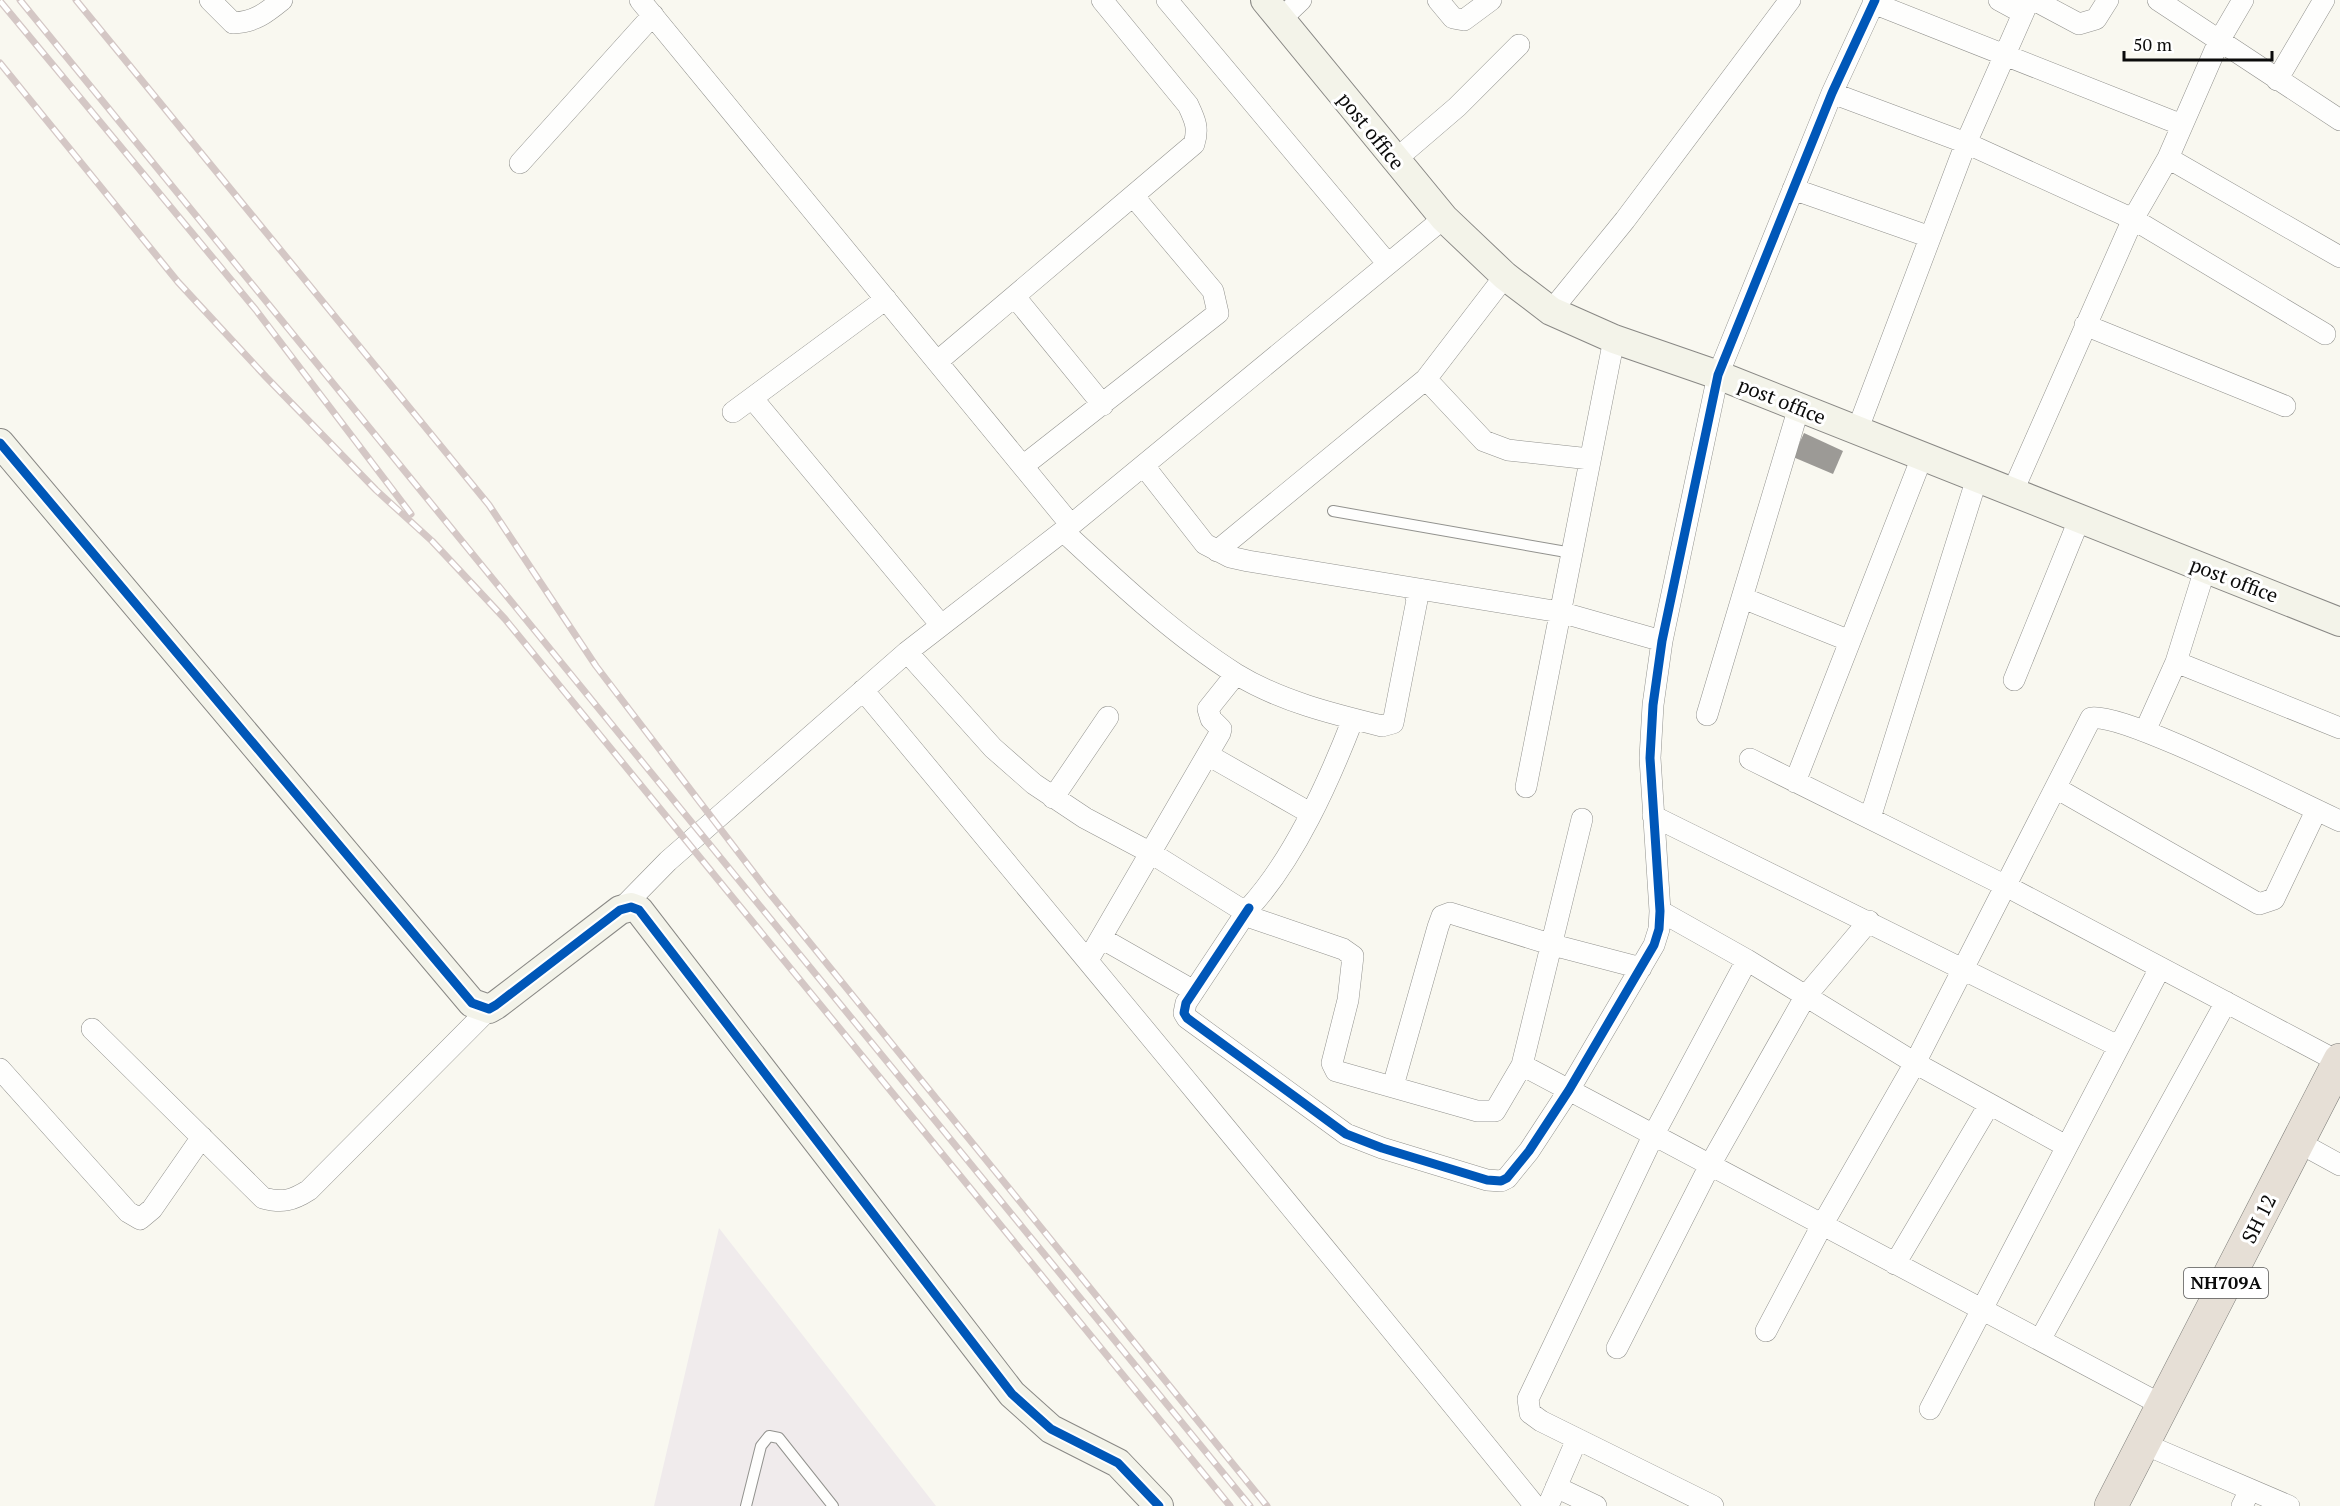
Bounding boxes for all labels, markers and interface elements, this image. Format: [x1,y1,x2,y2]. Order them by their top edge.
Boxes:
scale bar [2124,24,2272,62]
text: 50 m [2133,32,2173,56]
street label: post office [1332,86,1411,175]
street label: post office [1734,371,1830,430]
street label: post office [2186,550,2282,609]
street label: SH 12 [2235,1190,2282,1248]
road number: NH709A [2184,1268,2268,1298]

